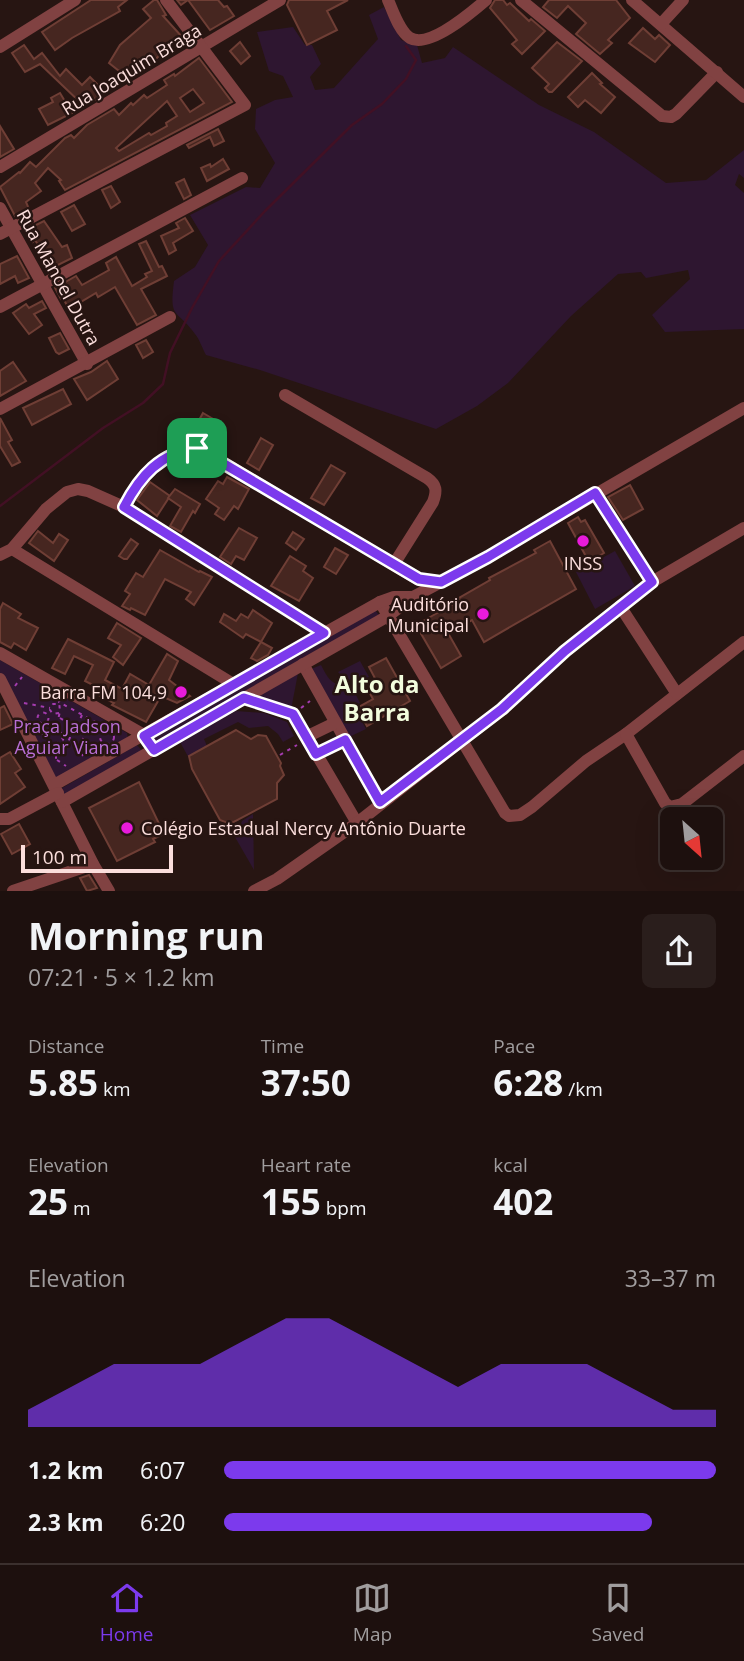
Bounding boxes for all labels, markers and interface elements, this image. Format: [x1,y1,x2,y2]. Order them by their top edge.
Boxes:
street label: Rua Joaquim Braga [57,18,205,120]
street label: Rua Manoel Dutra [12,205,106,349]
pin [167,418,227,478]
icon: arrive [178,429,216,467]
marker: INSS [575,533,591,549]
place label: INSS [564,551,602,575]
place label: Auditório Municipal [387,592,469,637]
marker: Auditório Municipal [475,606,491,622]
district label: Alto da Barra [334,667,420,728]
place label: Barra FM 104,9 [40,680,167,704]
marker: Barra FM 104,9 [173,684,189,700]
park label: Praça Jadson Aguiar Viana [13,714,121,759]
north arrow [660,807,723,870]
map controls [660,807,723,870]
place label: Colégio Estadual Nercy Antônio Duarte [141,816,466,840]
marker: Colégio Estadual Nercy Antônio Duarte [119,820,135,836]
scale bar [21,842,173,874]
text: 100 m [32,844,87,870]
text: Morning run [28,909,265,961]
button: share [642,914,716,988]
text: 07:21 · 5 × 1.2 km [28,961,215,993]
text: Distance [28,1033,104,1059]
text: Time [261,1033,304,1059]
text: Pace [493,1033,535,1059]
text: 5.85 [28,1059,98,1106]
text: 37:50 [261,1059,351,1106]
text: 6:28 [493,1059,563,1106]
text: km [98,1076,131,1102]
text: /km [563,1076,603,1102]
text: Elevation [28,1152,109,1178]
text: Heart rate [261,1152,351,1178]
text: kcal [493,1152,528,1178]
text: 25 [28,1178,68,1225]
text: 155 [261,1178,321,1225]
text: 402 [493,1178,553,1225]
text: m [68,1195,91,1221]
text: bpm [321,1195,366,1221]
text: Elevation [28,1262,126,1294]
text: 33–37 m [625,1262,716,1294]
text: 1.2 km [28,1454,104,1486]
text: 6:07 [140,1454,186,1486]
text: 2.3 km [28,1506,104,1538]
text: 6:20 [140,1506,186,1538]
tab: Home [100,1579,153,1647]
tab: Map [353,1579,392,1647]
tab: Saved [592,1579,644,1647]

